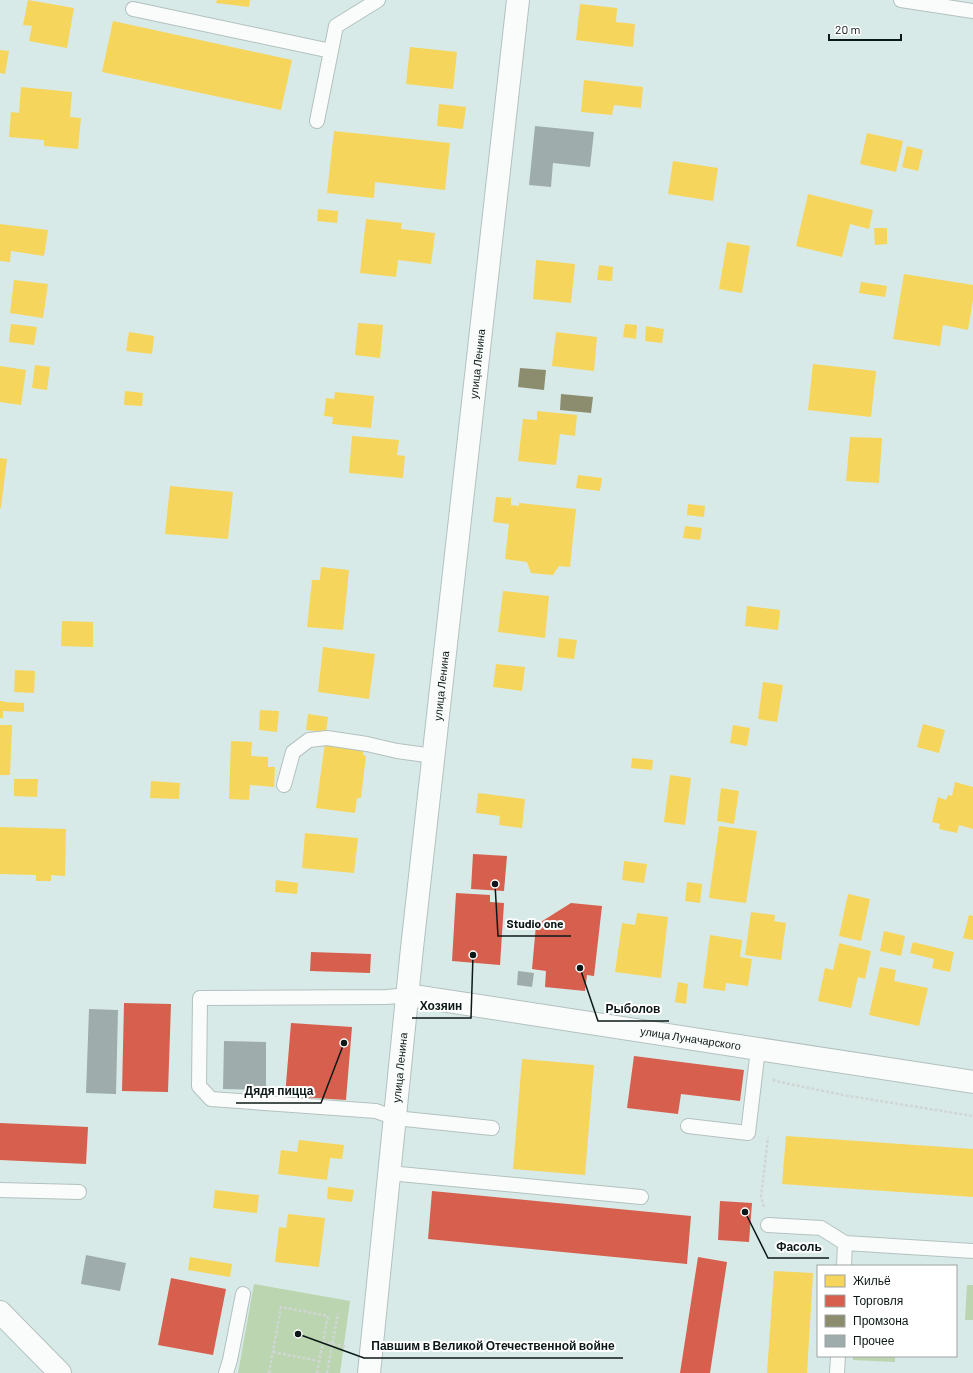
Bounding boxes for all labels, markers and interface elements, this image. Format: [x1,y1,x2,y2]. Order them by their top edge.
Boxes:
scale bar [829,16,901,42]
text: 20 m [835,22,861,36]
street label: улица Ленина [466,327,487,399]
street label: улица Ленина [430,649,451,721]
callout: Studio one [498,912,571,936]
text: Studio one [507,916,564,930]
callout: Хозяин [412,994,471,1018]
callout: Рыболов [598,997,669,1021]
text: Хозяин [420,998,462,1012]
text: Рыболов [606,1001,660,1015]
street label: улица Луначарского [639,1024,742,1052]
street label: улица Ленина [389,1031,409,1103]
callout: Дядя пицца [236,1079,321,1103]
text: Дядя пицца [245,1083,314,1098]
callout: Фасоль [768,1234,829,1258]
text: Фасоль [776,1239,822,1253]
legend [817,1265,957,1357]
text: Жильё [853,1273,891,1287]
text: Торговля [853,1293,903,1308]
text: Промзона [853,1313,909,1328]
text: Прочее [853,1333,895,1348]
callout: Павшим в Великой Отечественной войне [364,1334,623,1358]
text: Павшим в Великой Отечественной войне [371,1338,615,1352]

